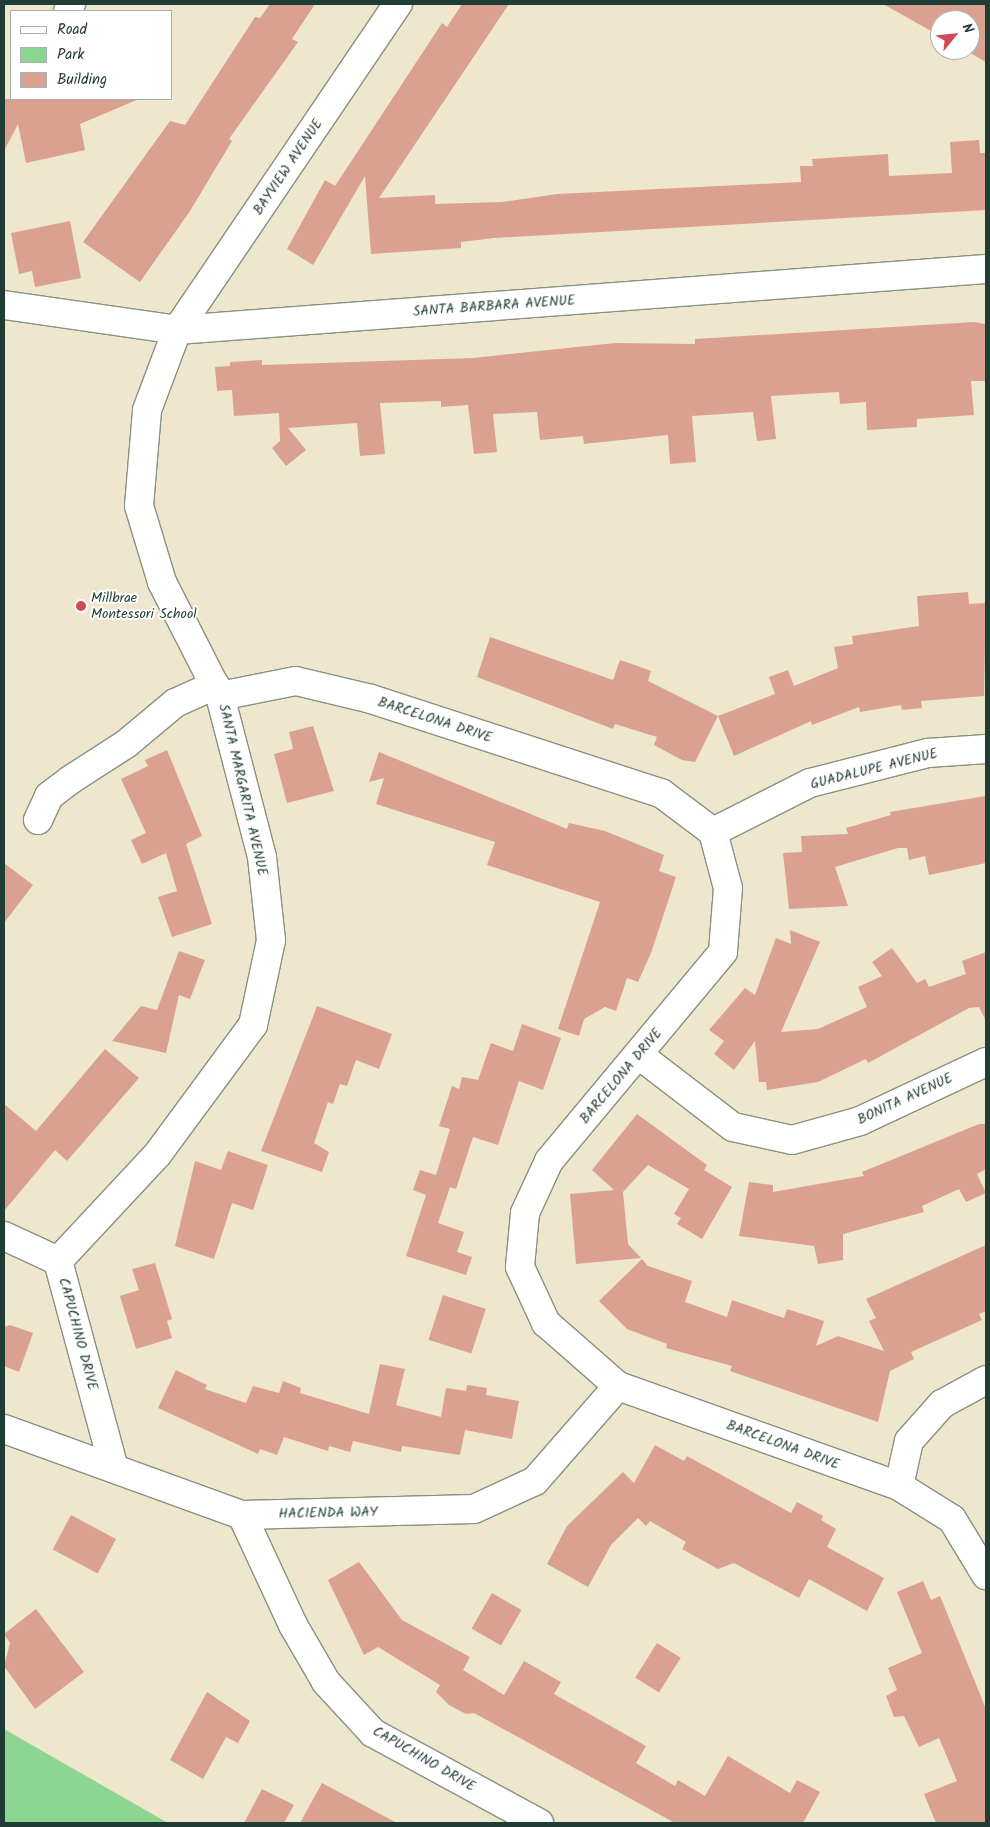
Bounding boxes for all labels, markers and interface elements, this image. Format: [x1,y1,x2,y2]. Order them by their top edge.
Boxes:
legend [10,10,172,100]
north arrow [930,10,980,60]
text: Road [57,18,87,42]
text: N [956,19,979,37]
text: Park [57,43,84,67]
text: Building [57,68,107,92]
street label: BAYVIEW AVENUE [250,116,326,218]
street label: SANTA BARBARA AVENUE [412,292,576,320]
place label: Millbrae Montessori School [91,590,197,622]
marker: Millbrae Montessori School [75,600,87,612]
street label: BARCELONA DRIVE [376,694,494,746]
street label: SANTA MARGARITA AVENUE [215,702,271,878]
street label: GUADALUPE AVENUE [809,745,939,793]
street label: BARCELONA DRIVE [576,1025,666,1127]
street label: BONITA AVENUE [855,1070,955,1128]
street label: CAPUCHINO DRIVE [55,1276,101,1392]
street label: BARCELONA DRIVE [724,1417,842,1473]
street label: HACIENDA WAY [278,1504,378,1522]
street label: CAPUCHINO DRIVE [370,1723,478,1795]

